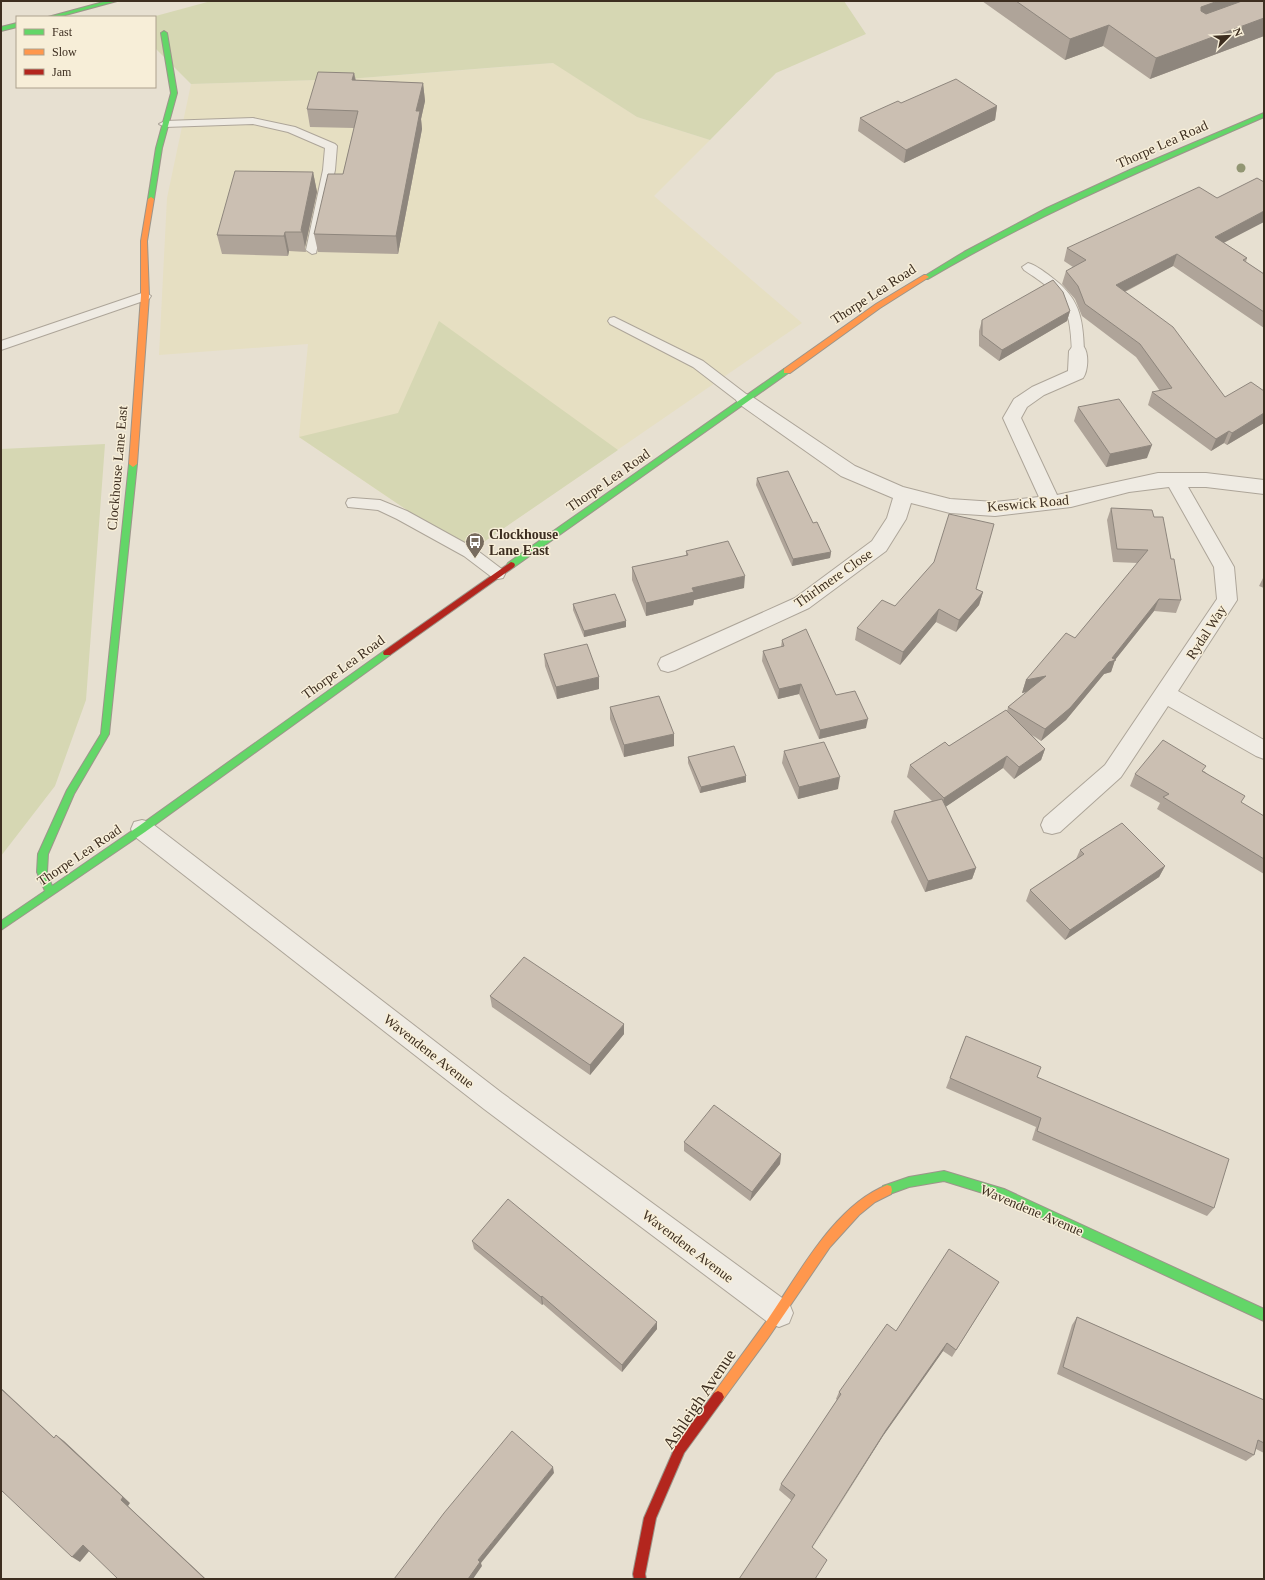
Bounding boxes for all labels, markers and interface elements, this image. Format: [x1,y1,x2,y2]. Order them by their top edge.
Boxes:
legend [16,16,156,88]
north arrow [1209,16,1249,56]
text: Fast [52,25,73,39]
text: N [1231,26,1245,38]
text: Slow [52,45,77,59]
text: Jam [52,65,72,79]
street label: Thorpe Lea Road [1114,118,1210,171]
street label: Thorpe Lea Road [828,261,918,327]
street label: Clockhouse Lane East [105,405,130,531]
street label: Thorpe Lea Road [564,446,653,515]
street label: Keswick Road [987,492,1070,515]
place label: Clockhouse Lane East [489,527,558,558]
bus stop icon: Clockhouse Lane East [464,531,486,559]
street label: Thirlmere Close [792,546,875,611]
street label: Rydal Way [1183,602,1229,662]
street label: Thorpe Lea Road [299,633,387,702]
street label: Thorpe Lea Road [34,822,124,889]
street label: Wavendene Avenue [381,1012,477,1091]
street label: Wavendene Avenue [978,1182,1085,1239]
street label: Wavendene Avenue [639,1207,736,1286]
street label: Ashleigh Avenue [659,1346,740,1453]

